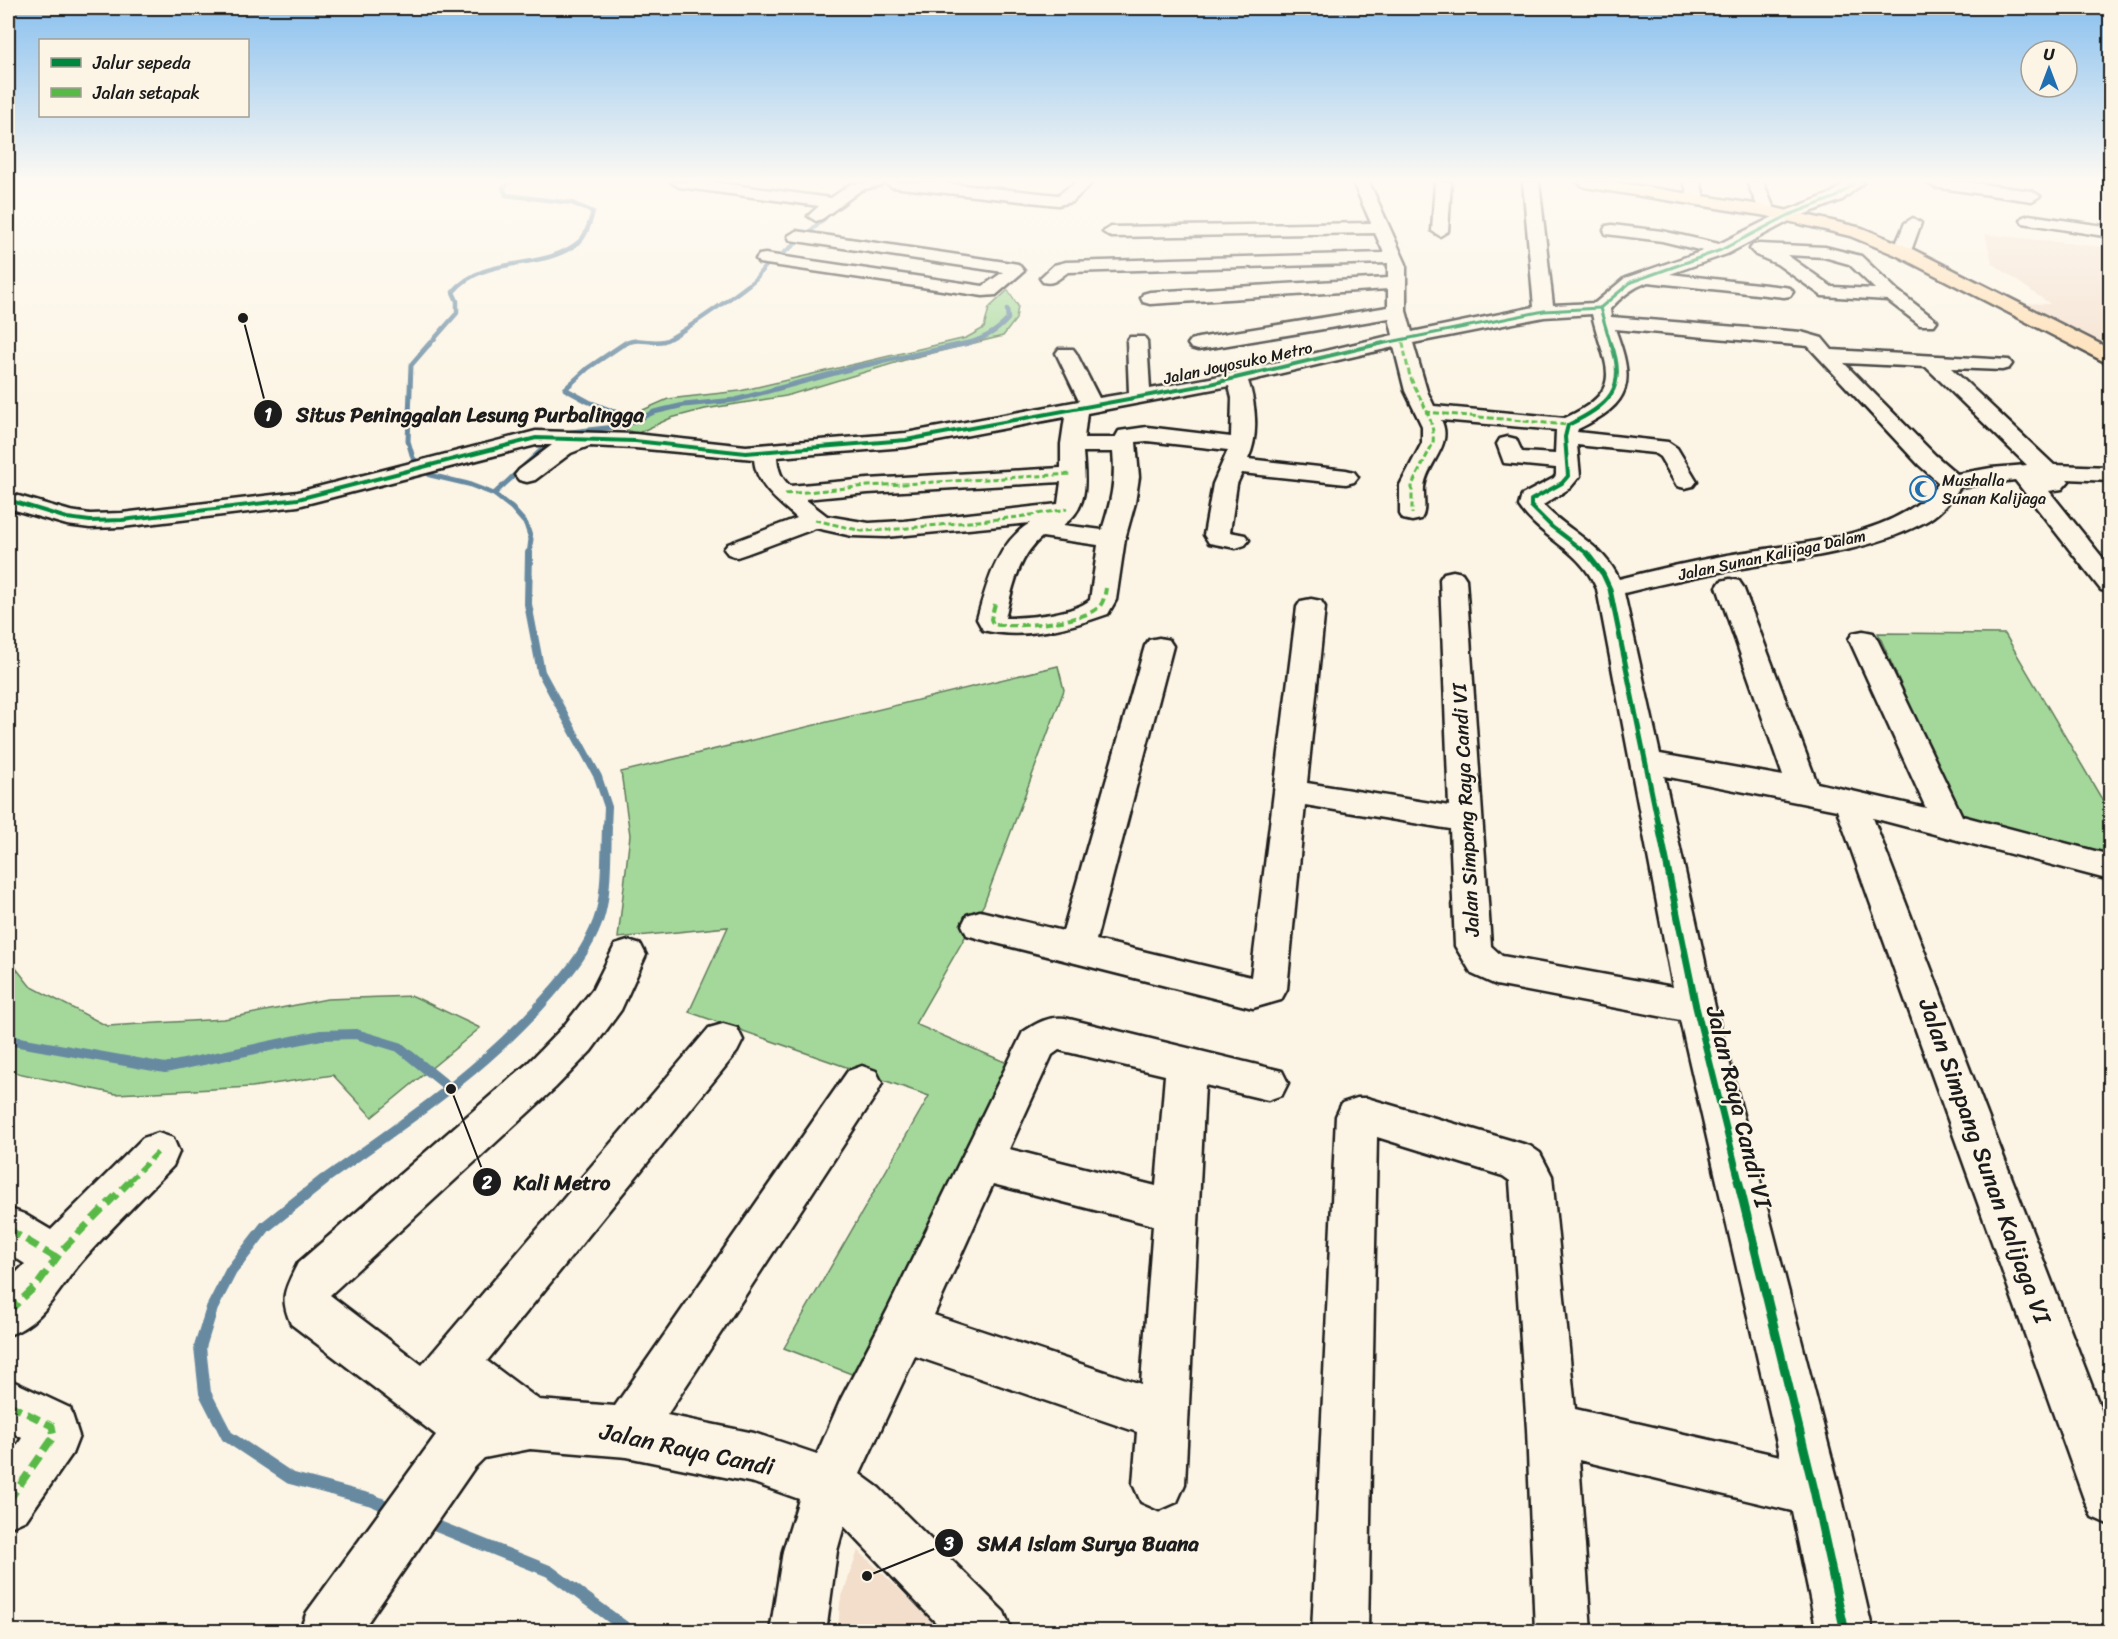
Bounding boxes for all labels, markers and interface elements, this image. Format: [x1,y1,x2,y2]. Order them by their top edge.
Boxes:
legend [39,39,249,117]
north arrow [2019,39,2079,99]
text: U [2044,40,2056,69]
text: Jalur sepeda [92,47,192,79]
text: Jalan setapak [92,77,200,109]
street label: Jalan Joyosuko Metro [1160,333,1315,393]
callout: Situs Peninggalan Lesung Purbalingga [253,395,657,434]
text: Situs Peninggalan Lesung Purbalingga [295,396,644,434]
text: 1 [264,399,272,431]
place label: Mushalla Sunan Kalijaga [1942,466,2046,513]
mosque icon: Mushalla Sunan Kalijaga [1908,474,1938,504]
street label: Jalan Sunan Kalijaga Dalam [1675,521,1868,589]
street label: Jalan Simpang Raya Candi VI [1442,681,1490,938]
street label: Jalan Simpang Sunan Kalijaga VI [1906,991,2064,1331]
street label: Jalan Raya Candi VI [1693,1000,1785,1214]
callout: Kali Metro [472,1163,623,1202]
text: Kali Metro [512,1164,611,1202]
text: 2 [481,1167,493,1199]
street label: Jalan Raya Candi [595,1410,778,1488]
callout: SMA Islam Surya Buana [934,1524,1212,1563]
text: SMA Islam Surya Buana [976,1525,1199,1563]
text: 3 [943,1528,954,1560]

